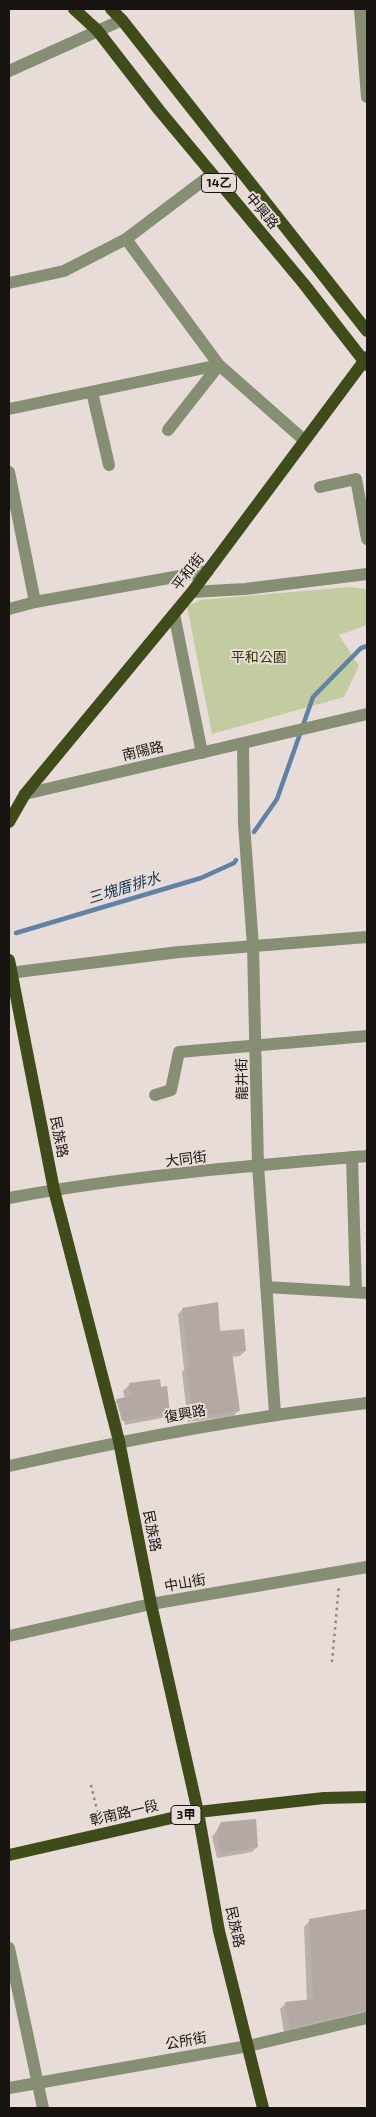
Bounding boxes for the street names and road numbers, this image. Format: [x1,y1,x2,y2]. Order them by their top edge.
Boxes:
road number: 14乙 [202,174,236,192]
street label: 中興路 [242,190,282,232]
street label: 平和街 [168,550,208,594]
street label: 南陽路 [121,738,165,764]
street label: 龍井街 [233,1058,251,1100]
street label: 民族路 [47,1115,71,1159]
street label: 大同街 [164,1148,208,1170]
street label: 復興路 [163,1402,207,1426]
street label: 民族路 [140,1509,164,1553]
street label: 中山街 [163,1571,207,1595]
street label: 彰南路一段 [88,1797,160,1829]
road number: 3甲 [171,1806,201,1824]
street label: 民族路 [222,1905,248,1949]
street label: 公所街 [164,2029,208,2053]

